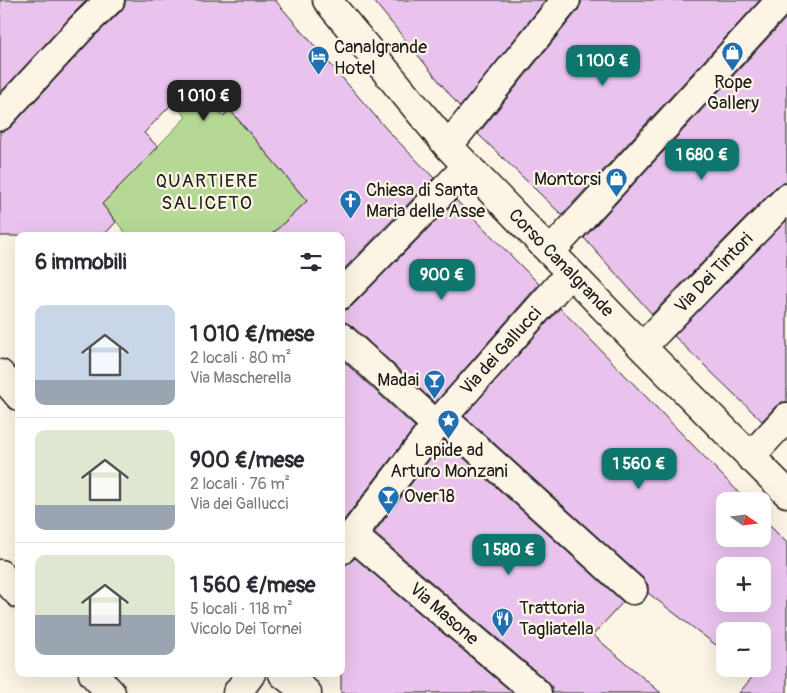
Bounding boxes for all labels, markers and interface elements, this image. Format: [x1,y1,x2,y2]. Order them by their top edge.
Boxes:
place label: Canalgrande Hotel [334,36,427,80]
shop icon: Rope Gallery [721,40,745,71]
pin: 1 100 € [557,44,649,87]
hotel icon: Canalgrande Hotel [306,45,330,76]
text: 1 100 € [577,51,629,71]
place label: Rope Gallery [707,71,759,115]
pin: 1 010 € [158,80,250,122]
text: 1 010 € [178,86,230,106]
pin: 1 680 € [656,138,748,181]
text: 1 680 € [676,145,728,165]
shop icon: Montorsi [605,167,629,198]
place label: Montorsi [534,168,601,191]
district label: QUARTIERE SALICETO [155,169,259,215]
place label: Chiesa di Santa Maria delle Asse [366,179,485,223]
church icon: Chiesa di Santa Maria delle Asse [338,188,362,219]
street label: Corso Canalgrande [503,204,619,322]
street label: Via Dei Tintori [670,228,758,318]
icon: filters [297,248,325,276]
text: 6 immobili [35,249,126,276]
pin: 900 € [407,258,477,301]
text: 900 € [420,265,464,285]
street label: Via dei Gallucci [455,302,547,400]
text: 1 010 €/mese [190,321,314,348]
icon: home [75,325,135,385]
text: 2 locali · 80 m² [190,348,291,368]
text: Via Mascherella [190,368,291,388]
bar icon: Madai [423,368,447,399]
place label: Madai [377,369,419,392]
place icon: Lapide ad Arturo Monzani [437,408,461,439]
place label: Lapide ad Arturo Monzani [390,439,508,483]
text: 900 €/mese [190,447,304,474]
pin: 1 560 € [593,448,685,490]
icon: home [75,450,135,510]
text: 1 560 € [613,454,665,474]
text: 2 locali · 76 m² [190,474,290,494]
bar icon: Over18 [376,484,400,515]
place label: Over18 [404,485,455,508]
north arrow [716,492,771,548]
map controls [716,492,771,677]
text: Via dei Gallucci [190,494,288,514]
pin: 1 580 € [463,534,555,576]
text: 1 580 € [483,540,535,560]
button: + [716,557,771,612]
text: 1 560 €/mese [190,572,315,599]
icon: home [75,575,135,635]
street label: Via Masone [405,578,483,650]
place label: Trattoria Tagliatella [519,597,594,641]
text: 5 locali · 118 m² [190,599,293,619]
restaurant icon: Trattoria Tagliatella [491,606,515,637]
text: Vicolo Dei Tornei [190,619,302,639]
button: − [716,622,771,677]

